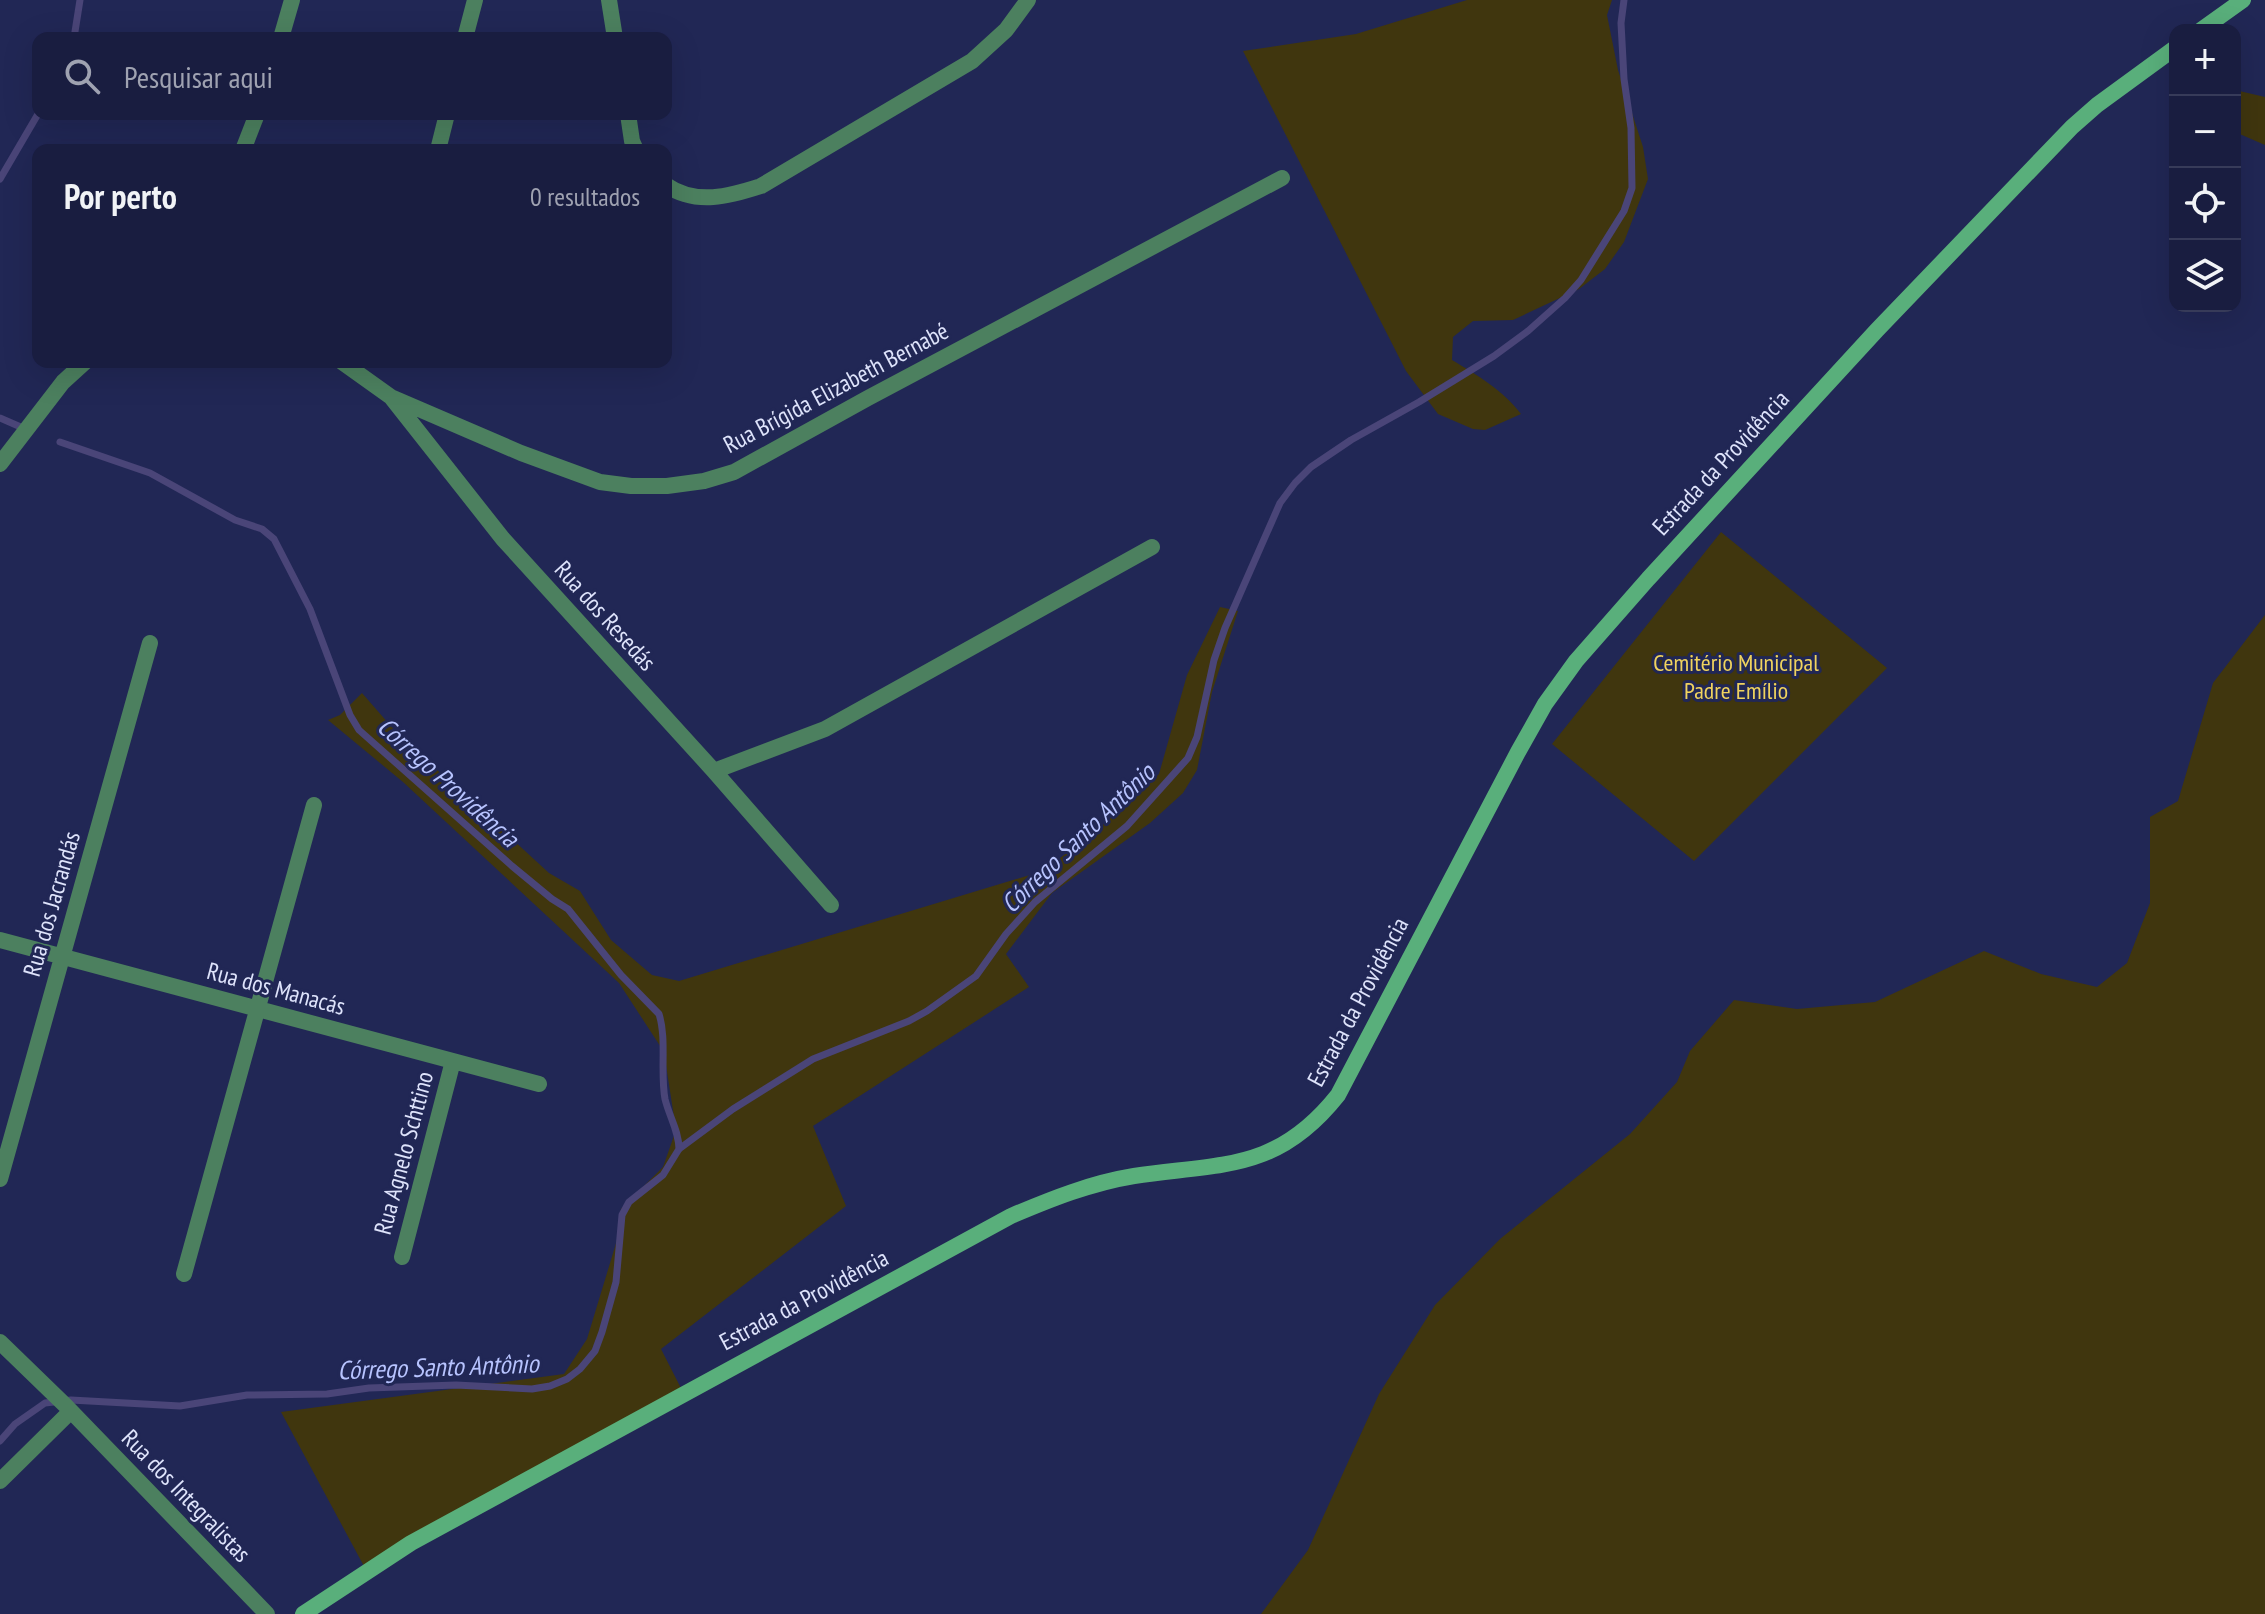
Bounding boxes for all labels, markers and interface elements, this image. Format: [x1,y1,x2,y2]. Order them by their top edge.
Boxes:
map controls [2169,24,2241,312]
button: + [2169,24,2241,96]
search box [32,32,672,120]
icon: search [60,54,104,98]
text: Pesquisar aqui [124,57,273,96]
button: − [2169,96,2241,168]
button: locate [2169,168,2241,240]
text: Por perto [64,174,177,218]
text: 0 resultados [530,180,640,213]
button: layers [2169,240,2241,312]
street label: Rua Brígida Elizabeth Bernabé [718,315,954,460]
street label: Estrada da Providência [1646,384,1796,542]
street label: Rua dos Resedás [548,554,663,677]
park label: Cemitério Municipal Padre Emílio [1653,647,1819,706]
water label: Córrego Providência [371,710,527,855]
water label: Córrego Santo Antônio [994,755,1163,919]
street label: Rua dos Jacrandás [16,828,87,980]
street label: Estrada da Providência [1300,912,1415,1092]
street label: Rua dos Manacás [204,955,349,1022]
street label: Rua Agnelo Schttino [367,1068,440,1238]
street label: Estrada da Providência [714,1242,894,1357]
water label: Córrego Santo Antônio [337,1346,541,1387]
street label: Rua dos Integralistas [115,1423,257,1569]

